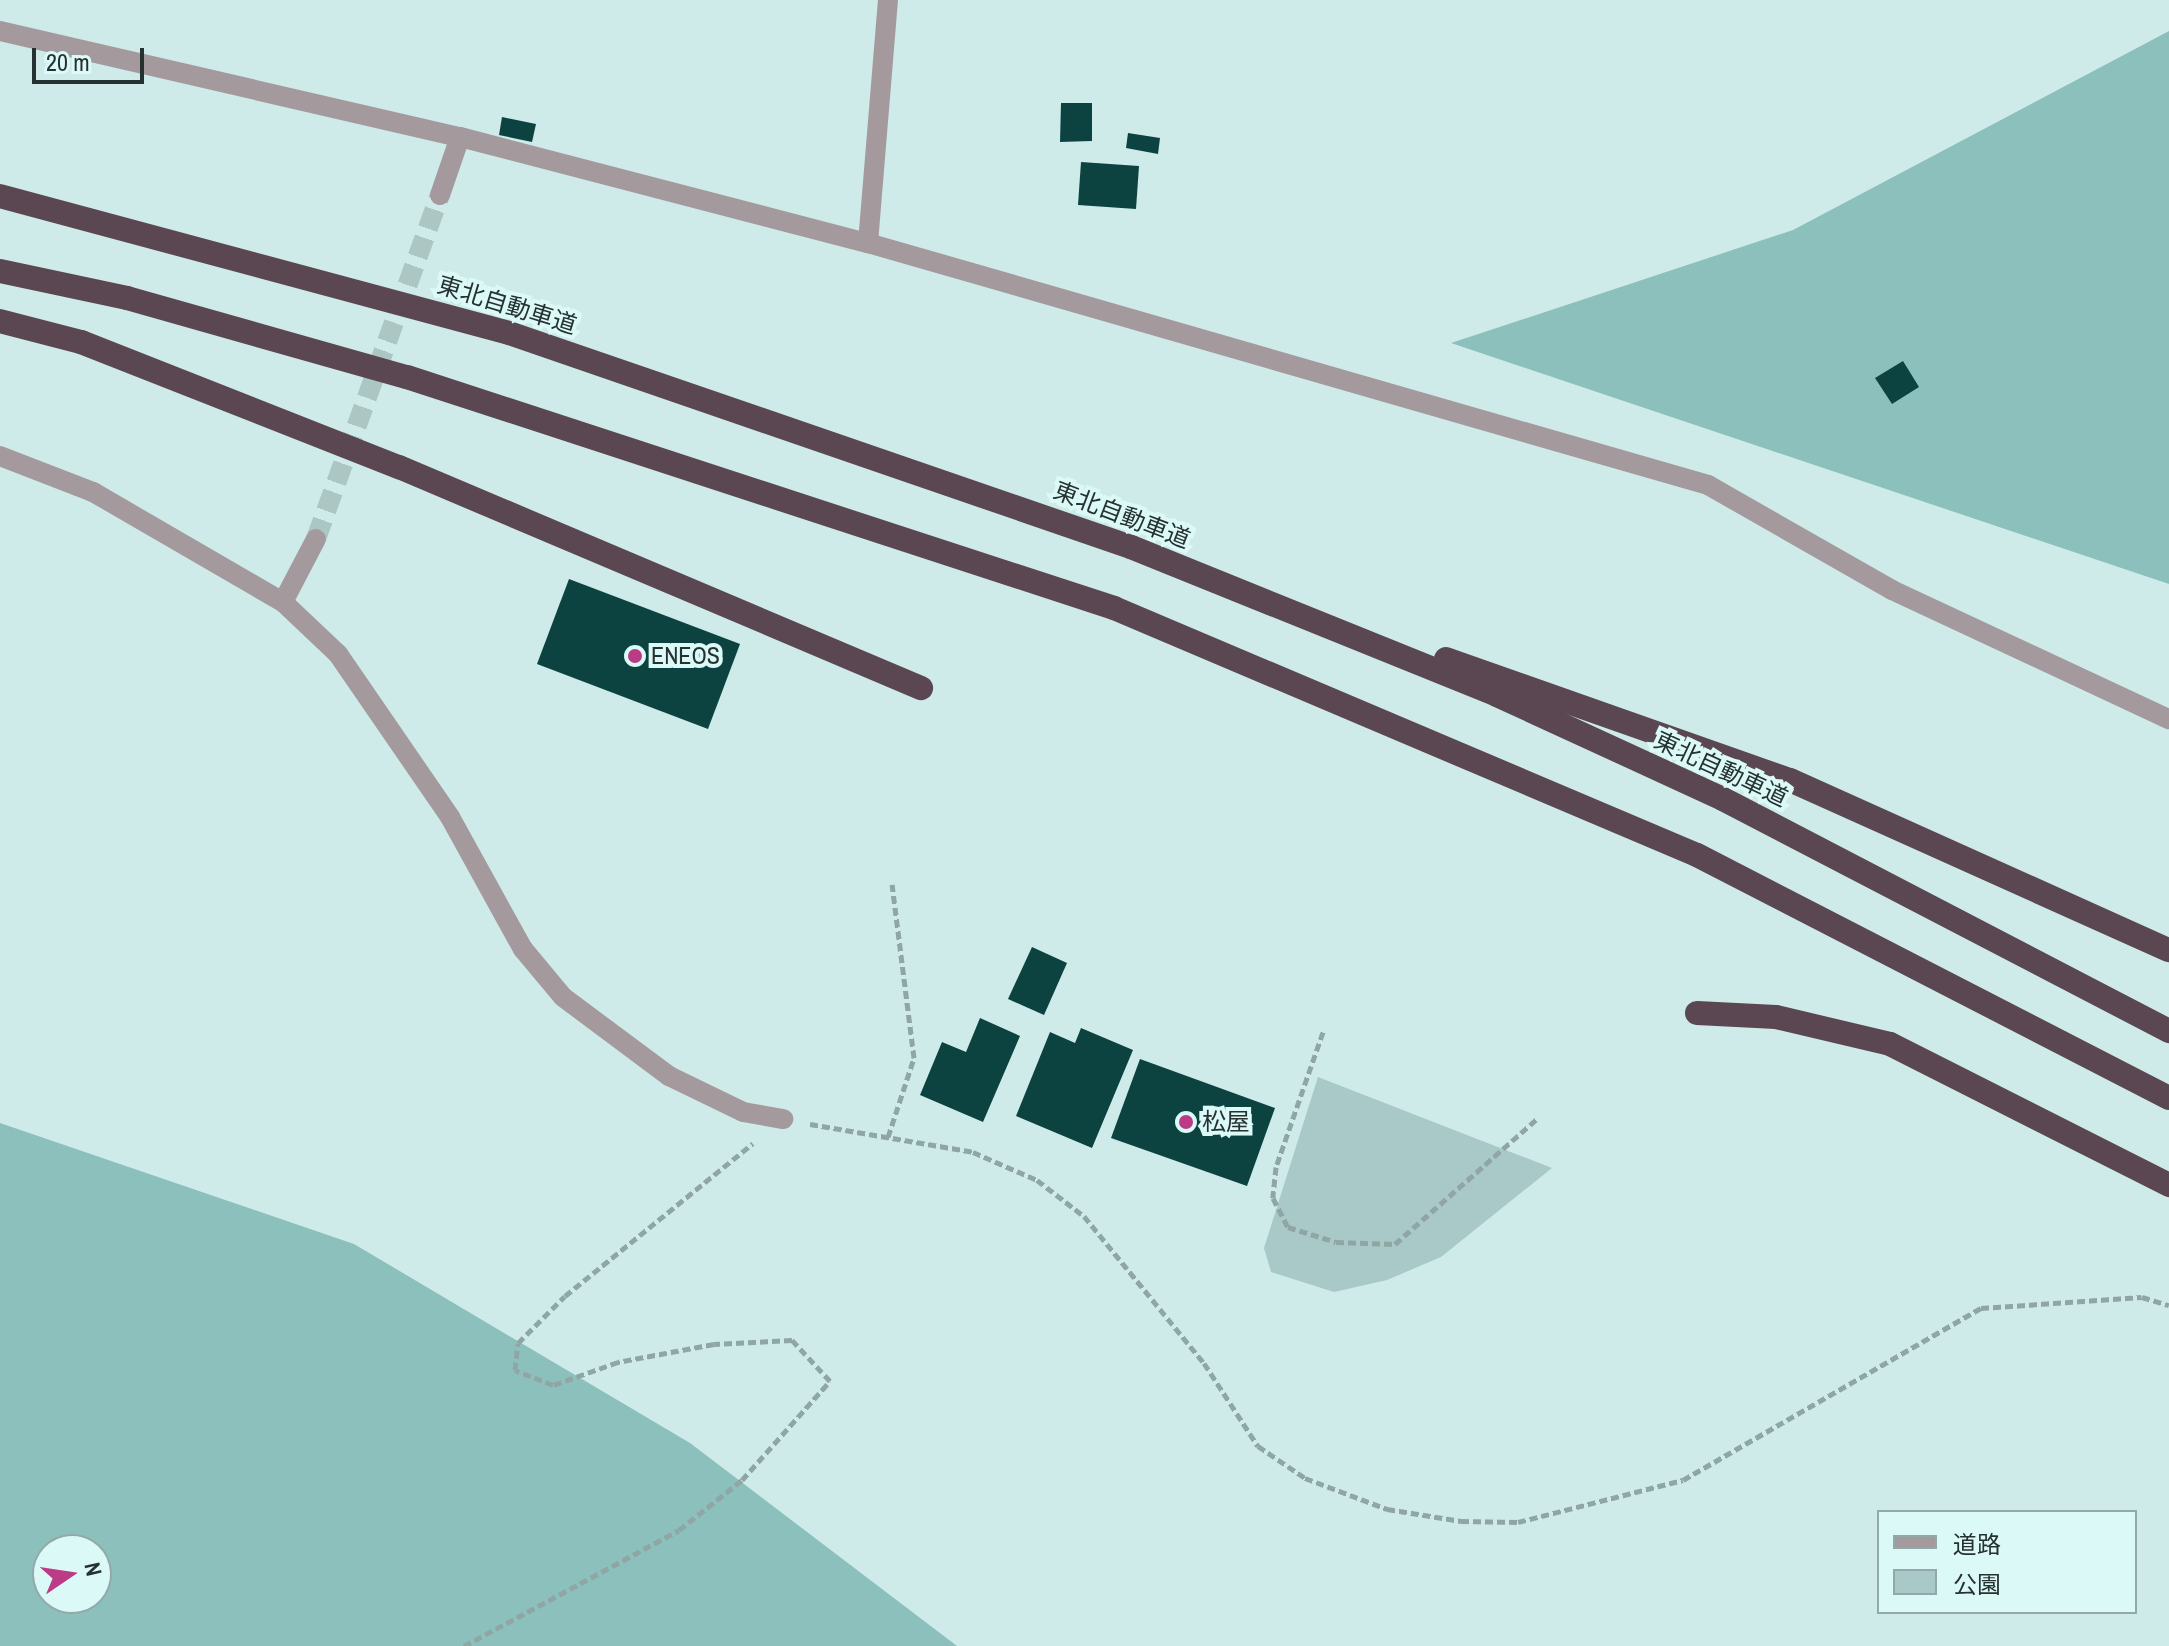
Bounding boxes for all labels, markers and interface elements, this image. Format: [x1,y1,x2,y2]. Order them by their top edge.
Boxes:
scale bar [36,32,148,82]
text: 20 m [46,46,90,78]
street label: 東北自動車道 [434,270,580,340]
street label: 東北自動車道 [1050,476,1194,554]
place label: ENEOS [651,642,720,670]
marker: ENEOS [626,647,644,665]
street label: 東北自動車道 [1650,726,1792,812]
place label: 松屋 [1202,1108,1250,1136]
marker: 松屋 [1177,1113,1195,1131]
legend [1877,1510,2137,1614]
text: 道路 [1953,1528,2001,1560]
north arrow [32,1534,112,1614]
text: N [77,1559,110,1579]
text: 公園 [1953,1568,2001,1600]

